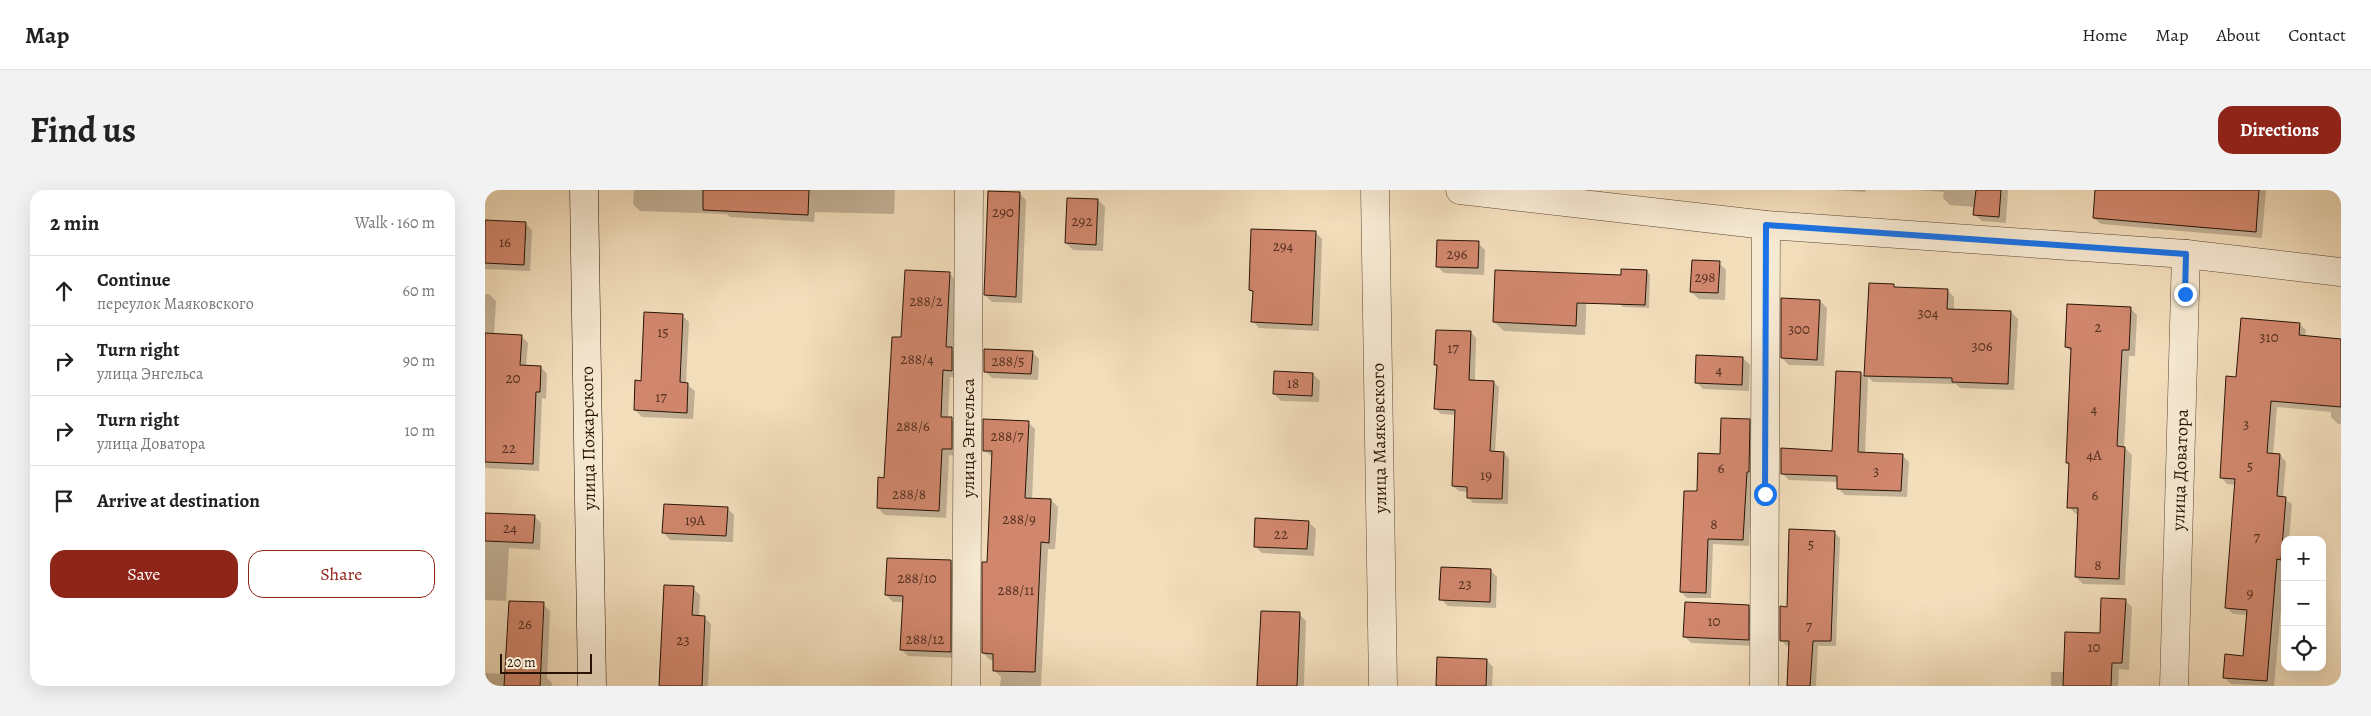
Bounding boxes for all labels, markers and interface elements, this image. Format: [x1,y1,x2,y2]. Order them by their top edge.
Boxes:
text: Map [25,19,69,51]
text: Home [2082,23,2127,47]
text: Map [2155,23,2188,47]
text: About [2216,23,2260,47]
text: Contact [2288,23,2346,47]
text: Find us [30,106,136,154]
button: Directions [2218,106,2341,154]
house number: 290 [992,202,1014,222]
text: 2 min [50,209,99,237]
house number: 292 [1071,211,1093,231]
text: Walk · 160 m [355,212,435,234]
house number: 16 [499,232,511,252]
house number: 294 [1273,236,1294,256]
house number: 296 [1447,244,1468,264]
text: Continue [97,267,171,293]
house number: 298 [1694,267,1716,287]
icon: ahead [50,277,78,305]
text: 60 m [403,280,435,302]
route end [2174,283,2197,306]
house number: 288/2 [909,291,943,311]
text: переулок Маяковского [97,293,254,315]
house number: 304 [1917,303,1939,323]
house number: 2 [2094,317,2102,337]
house number: 300 [1788,319,1810,339]
house number: 15 [657,322,669,342]
house number: 310 [2259,327,2279,347]
house number: 306 [1971,336,1993,356]
text: Turn right [97,337,179,363]
house number: 17 [1447,338,1459,358]
icon: right [50,347,78,375]
house number: 288/4 [900,349,934,369]
text: 90 m [403,350,435,372]
house number: 288/5 [991,351,1025,371]
house number: 4 [1716,360,1723,380]
street label: улица Маяковского [1366,362,1392,515]
text: улица Энгельса [97,363,203,385]
street label: улица Пожарского [575,366,601,511]
house number: 20 [505,368,521,388]
house number: 18 [1287,373,1299,393]
street label: улица Энгельса [956,378,980,499]
house number: 17 [655,387,667,407]
house number: 4 [2091,399,2098,419]
text: Turn right [97,407,179,433]
street label: улица Доватора [2166,408,2194,532]
house number: 3 [2243,414,2249,434]
house number: 288/6 [896,416,930,436]
icon: right [50,417,78,445]
text: 10 m [405,420,435,442]
house number: 288/7 [991,426,1024,446]
text: улица Доватора [97,433,205,455]
house number: 22 [502,438,516,458]
house number: 4А [2086,445,2102,465]
house number: 5 [2247,456,2253,476]
house number: 6 [1718,458,1725,478]
house number: 3 [1873,461,1879,481]
house number: 19 [1480,465,1492,485]
route start [1754,483,1777,506]
house number: 288/8 [892,484,926,504]
house number: 6 [2092,485,2099,505]
icon: arrive [50,487,78,515]
text: Arrive at destination [97,488,260,514]
house number: 288/9 [1002,509,1036,529]
house number: 19А [685,510,706,530]
house number: 8 [1710,514,1718,534]
house number: 24 [503,518,517,538]
house number: 22 [1274,524,1288,544]
house number: 7 [2254,527,2261,547]
house number: 5 [1808,534,1814,554]
map controls [2281,536,2326,671]
button: + [2281,536,2326,581]
button: Save [50,550,238,598]
button: Share [248,550,435,598]
house number: 8 [2094,555,2102,575]
house number: 288/10 [897,568,937,588]
house number: 23 [1458,574,1472,594]
house number: 288/11 [998,580,1034,600]
button: − [2281,581,2326,626]
house number: 9 [2247,583,2254,603]
house number: 10 [1707,611,1721,631]
house number: 26 [518,614,532,634]
house number: 7 [1806,616,1813,636]
button: locate [2281,626,2326,671]
house number: 288/12 [906,629,944,649]
house number: 23 [676,630,690,650]
house number: 10 [2087,637,2101,657]
scale bar [500,651,593,674]
text: 20 m [507,653,536,672]

